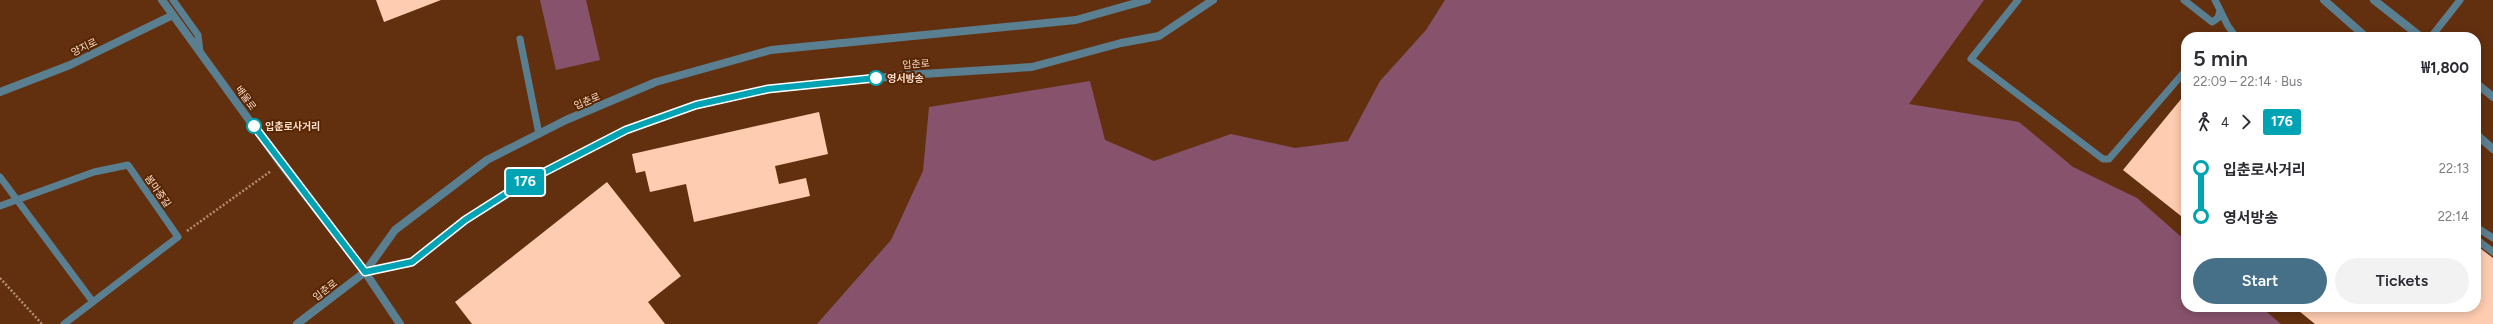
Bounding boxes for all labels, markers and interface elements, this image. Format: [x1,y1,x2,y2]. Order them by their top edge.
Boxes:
street label: 양지로 [69,35,99,59]
text: 5 min [2193,45,2248,72]
street label: 입춘로 [902,57,930,71]
text: ₩1,800 [2421,59,2469,77]
marker: 영서방송 [868,70,884,86]
place label: 영서방송 [887,72,924,85]
text: 22:09 – 22:14 · Bus [2193,74,2302,89]
street label: 배울로 [233,83,259,113]
street label: 입춘로 [572,90,602,112]
icon: walk [2193,111,2215,133]
icon: forward [2235,111,2257,133]
text: 176 [2271,113,2293,130]
text: 4 [2221,115,2229,130]
marker: 입춘로사거리 [246,118,262,134]
place label: 입춘로사거리 [265,120,320,133]
text: 입춘로사거리 [2223,161,2306,179]
text: 22:13 [2439,161,2469,176]
line badge: 176 [502,169,548,195]
street label: 봄마중길 [142,172,174,210]
text: 176 [514,173,536,190]
text: 영서방송 [2223,209,2278,227]
text: 22:14 [2438,209,2469,224]
button: Start [2193,258,2327,304]
button: Tickets [2335,258,2469,304]
street label: 입춘로 [310,276,340,304]

